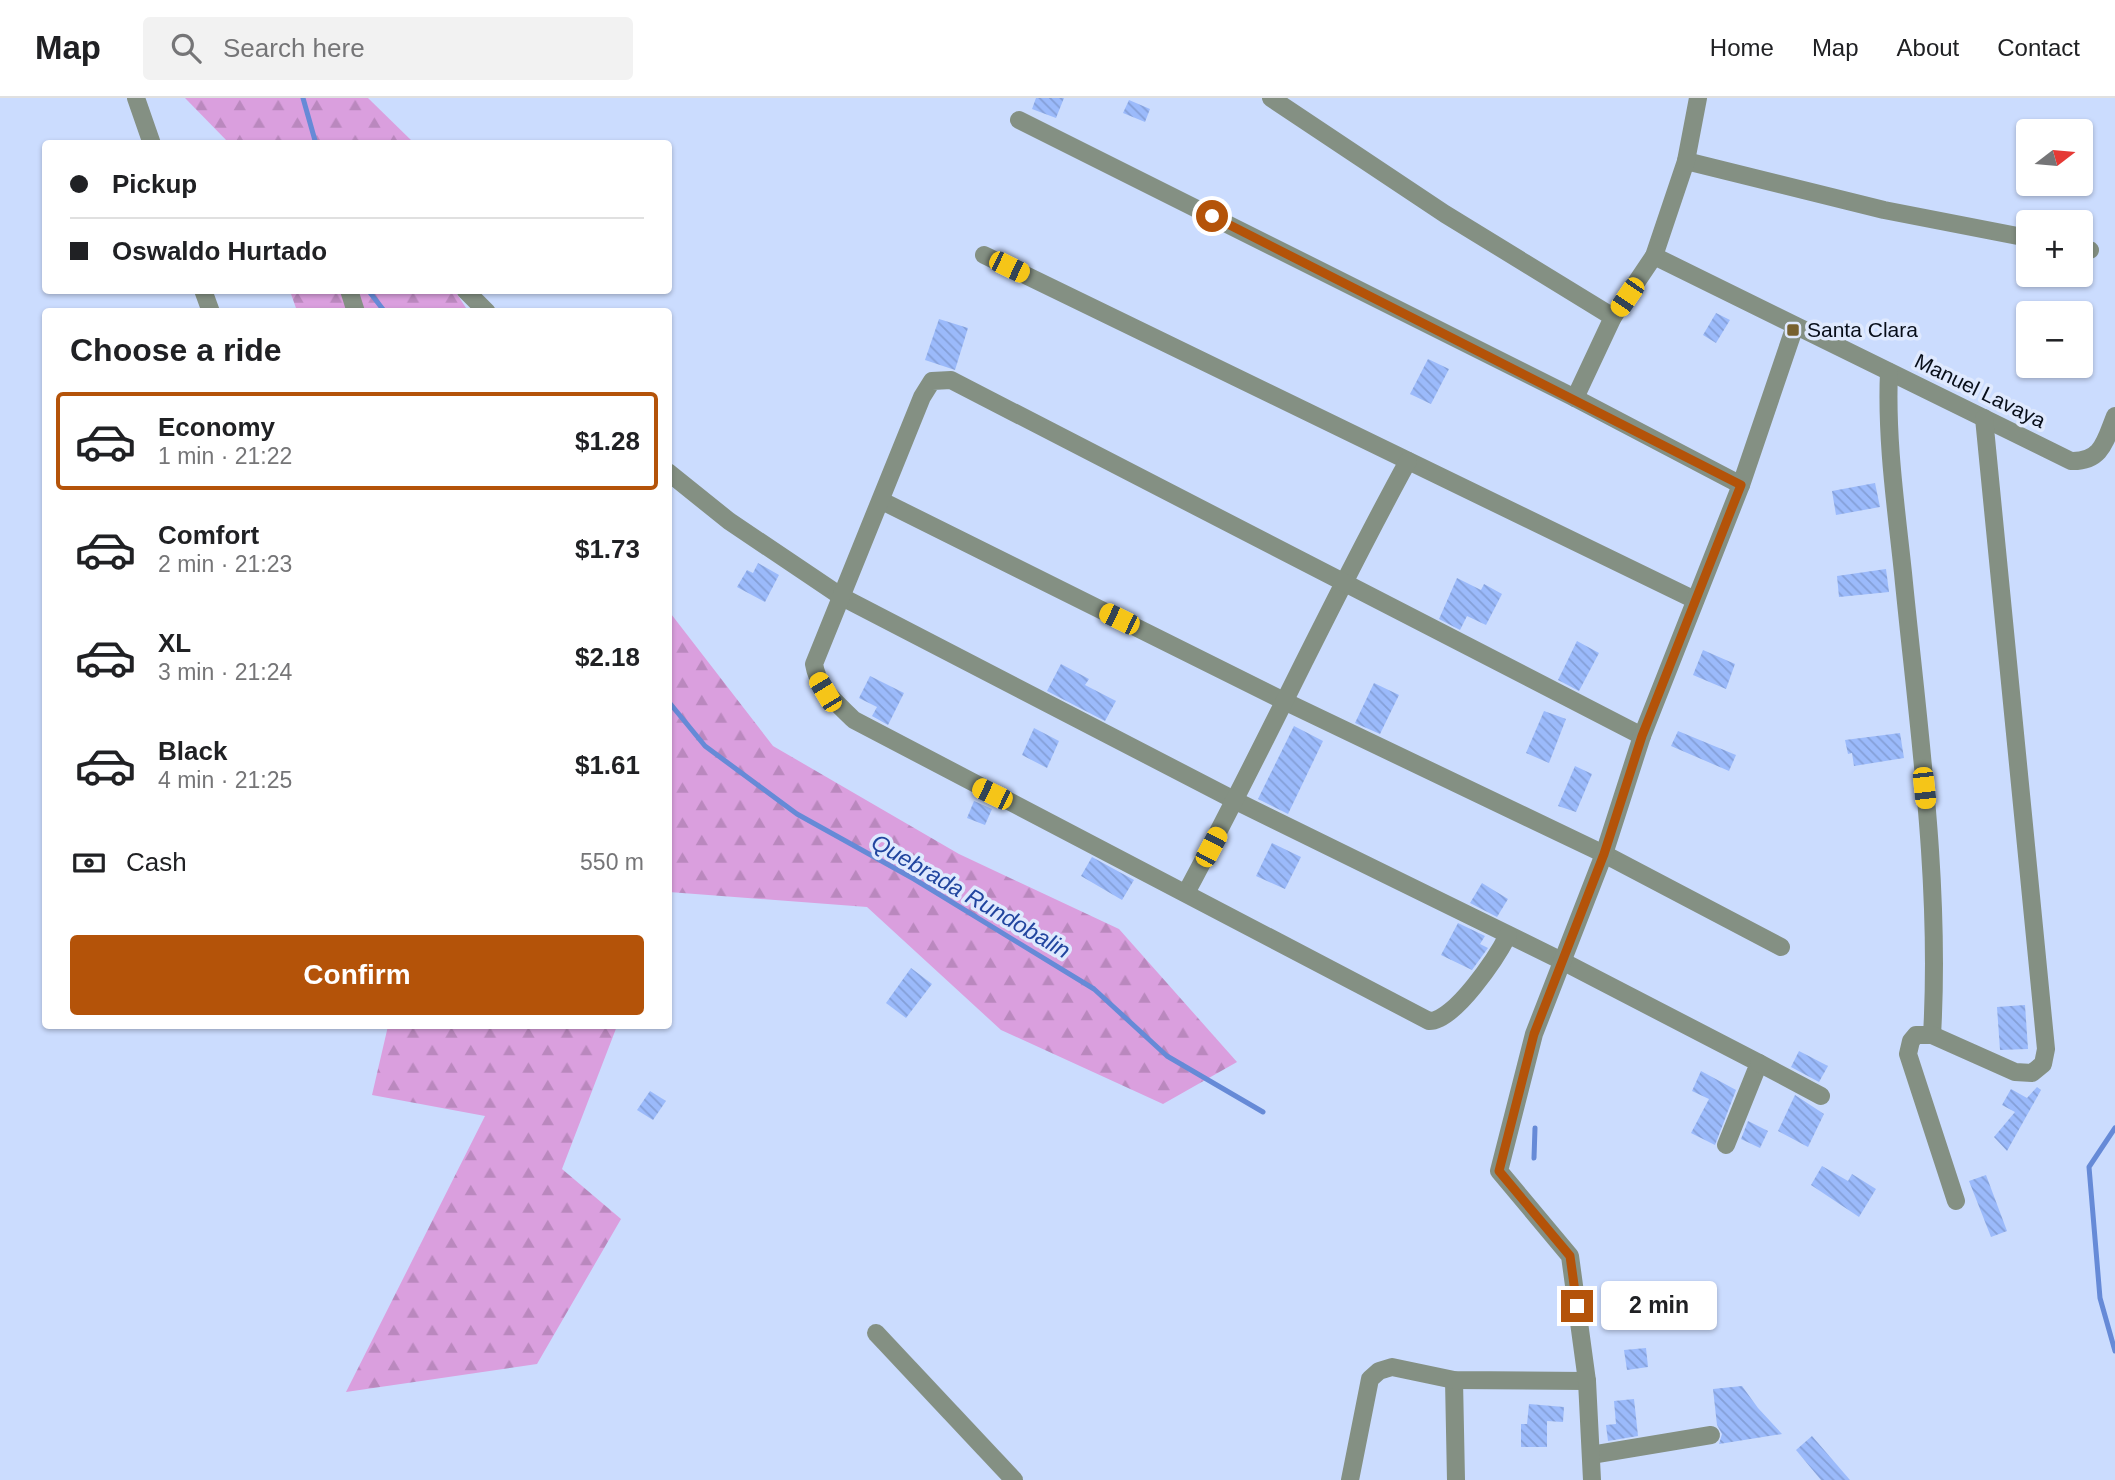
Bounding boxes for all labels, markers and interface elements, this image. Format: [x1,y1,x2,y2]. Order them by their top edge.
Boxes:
search box [143,17,633,80]
text: Map [35,29,101,66]
icon: search [167,29,205,67]
text: Search here [223,33,365,63]
text: Home [1710,34,1774,61]
text: Map [1812,34,1859,61]
text: About [1897,34,1959,61]
text: Contact [1997,34,2080,61]
north arrow [2016,119,2093,196]
map controls [2016,119,2093,378]
text: Pickup [112,169,197,199]
route start [1196,200,1228,232]
button: + [2016,210,2093,287]
text: Oswaldo Hurtado [112,236,327,266]
car [986,248,1033,286]
car [1607,274,1648,320]
button: − [2016,301,2093,378]
place label: Santa Clara [1807,318,1918,341]
marker: Santa Clara [1785,322,1801,338]
text: Choose a ride [70,332,282,368]
street label: Manuel Lavaya [1911,349,2050,432]
icon: car [74,410,137,473]
text: Economy [158,412,275,442]
text: $1.28 [575,426,640,456]
text: 1 min · 21:22 [158,443,292,469]
icon: car [74,518,137,581]
text: Comfort [158,520,259,550]
text: $1.73 [575,534,640,564]
text: 2 min · 21:23 [158,551,292,577]
car [1096,600,1143,638]
icon: car [74,626,137,689]
text: XL [158,628,191,658]
text: $2.18 [575,642,640,672]
text: 3 min · 21:24 [158,659,292,685]
car [806,669,845,715]
icon: car [74,734,137,797]
text: Black [158,736,227,766]
text: $1.61 [575,750,640,780]
car [1912,766,1937,810]
text: 4 min · 21:25 [158,767,292,793]
car [969,775,1016,813]
car [1192,824,1231,870]
water label: Quebrada Rundobalin [867,828,1075,964]
icon: cash [70,844,108,882]
text: Cash [126,847,187,877]
text: 550 m [580,849,644,875]
button: Confirm [70,935,644,1015]
callout: 2 min [1602,1282,1717,1330]
route end [1561,1290,1593,1322]
text: 2 min [1629,1292,1689,1318]

